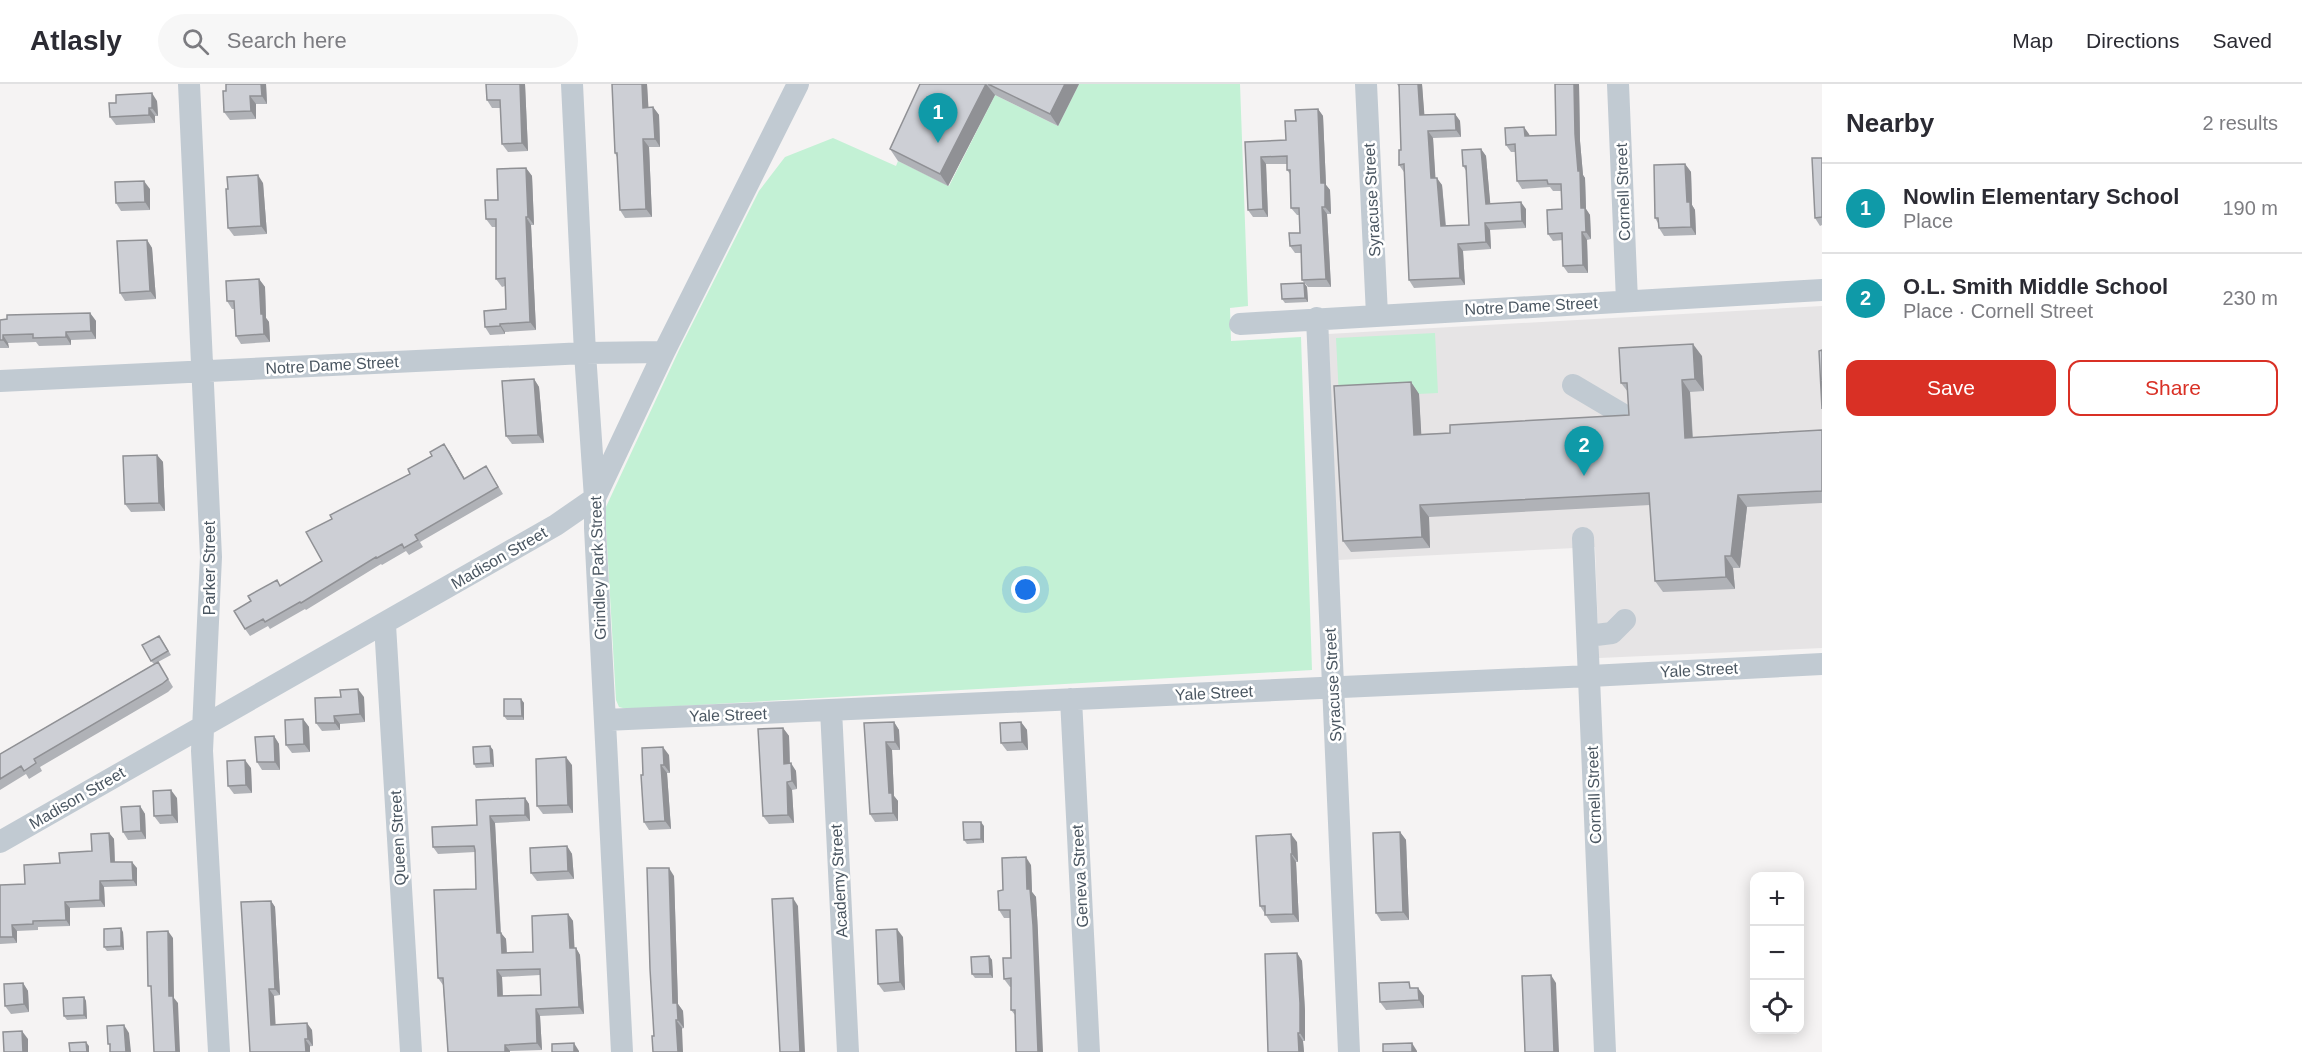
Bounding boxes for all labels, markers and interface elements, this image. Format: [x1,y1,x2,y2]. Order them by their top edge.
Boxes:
search box [158,14,578,68]
text: Atlasly [30,25,122,56]
icon: search [179,25,212,58]
text: Search here [227,28,347,53]
text: Map [2012,29,2053,52]
text: Directions [2086,29,2179,52]
text: Saved [2212,29,2272,52]
pin: 1 [918,94,958,143]
text: Nearby [1846,108,1934,138]
text: 2 results [2202,112,2278,134]
street label: Syracuse Street [1361,142,1383,257]
street label: Cornell Street [1613,142,1633,241]
text: Nowlin Elementary School [1903,184,2179,209]
text: 1 [1860,197,1871,219]
text: 190 m [2222,197,2278,219]
text: Place [1903,210,1953,232]
text: O.L. Smith Middle School [1903,274,2168,299]
text: 2 [1860,287,1871,309]
text: 230 m [2222,287,2278,309]
street label: Notre Dame Street [1464,294,1599,318]
text: Place · Cornell Street [1903,300,2093,322]
street label: Notre Dame Street [265,353,400,377]
button: Save [1846,360,2056,416]
button: Share [2068,360,2278,416]
pin: 2 [1564,426,1604,476]
street label: Grindley Park Street [587,495,609,640]
street label: Parker Street [201,520,218,615]
street label: Madison Street [448,523,550,592]
your location [1011,575,1040,604]
street label: Syracuse Street [1322,627,1344,742]
street label: Yale Street [1660,659,1739,681]
street label: Yale Street [1175,682,1254,704]
street label: Yale Street [689,705,768,725]
street label: Cornell Street [1584,745,1604,844]
street label: Madison Street [26,763,128,832]
street label: Queen Street [387,789,409,886]
street label: Academy Street [828,823,850,938]
street label: Geneva Street [1069,823,1091,928]
map controls [1750,872,1804,1034]
button: + [1750,872,1804,926]
button: − [1750,926,1804,980]
button: locate [1750,980,1804,1034]

